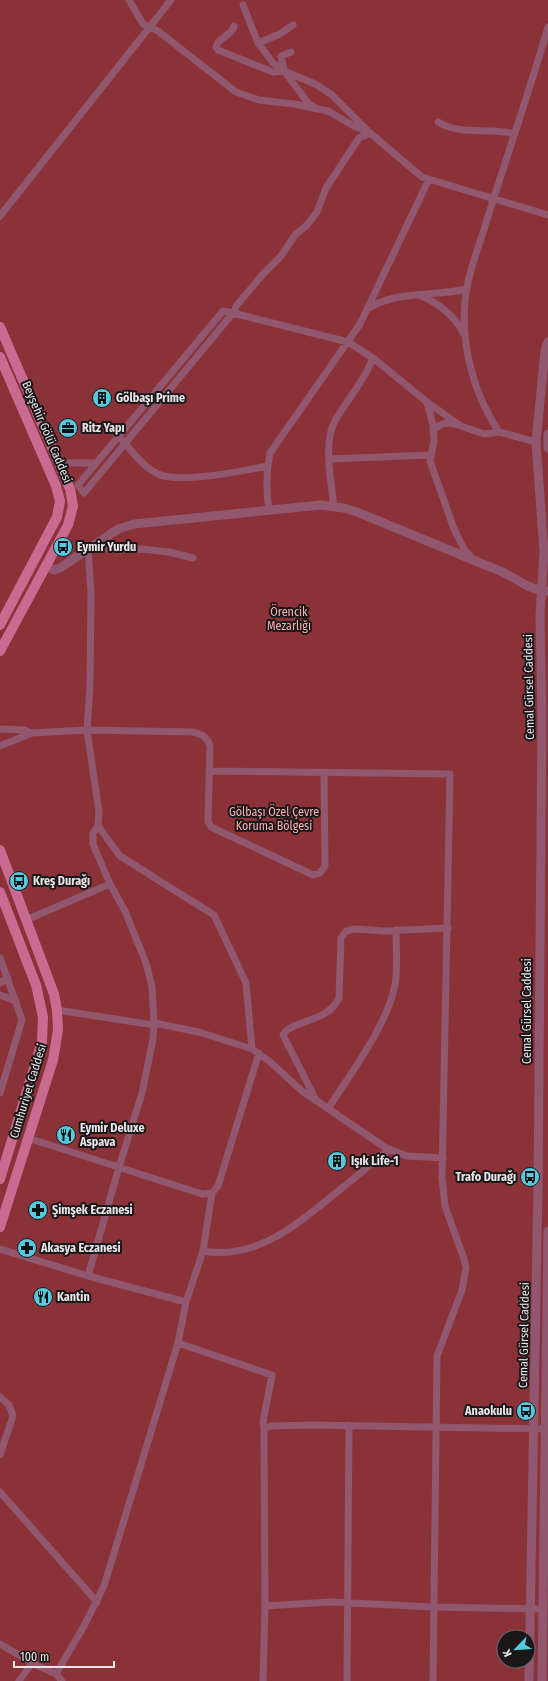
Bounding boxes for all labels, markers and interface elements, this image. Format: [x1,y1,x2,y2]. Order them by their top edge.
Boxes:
street label: Beyşehir Gölü Caddesi [19,379,75,485]
building icon: Gölbaşı Prime [91,387,113,409]
place label: Gölbaşı Prime [116,391,185,406]
office icon: Ritz Yapı [57,417,79,439]
place label: Ritz Yapı [82,421,125,435]
bus stop icon: Eymir Yurdu [52,536,74,558]
place label: Eymir Yurdu [77,540,136,554]
park label: Örencik Mezarlığı [267,603,311,633]
street label: Cemal Gürsel Caddesi [521,634,537,740]
park label: Gölbaşı Özel Çevre Koruma Bölgesi [229,803,319,833]
bus stop icon: Kreş Durağı [8,870,30,892]
place label: Kreş Durağı [33,873,90,889]
street label: Cemal Gürsel Caddesi [520,958,534,1064]
street label: Cumhuriyet Caddesi [7,1042,49,1140]
place label: Eymir Deluxe Aspava [79,1121,145,1149]
restaurant icon: Eymir Deluxe Aspava [55,1124,77,1146]
building icon: Işık Life-1 [326,1150,348,1172]
place label: Işık Life-1 [351,1154,399,1169]
bus stop icon: Trafo Durağı [519,1166,541,1188]
place label: Trafo Durağı [455,1169,516,1184]
pharmacy icon: Şimşek Eczanesi [27,1199,49,1221]
place label: Şimşek Eczanesi [52,1203,133,1218]
pharmacy icon: Akasya Eczanesi [16,1237,38,1259]
place label: Akasya Eczanesi [40,1241,121,1255]
street label: Cemal Gürsel Caddesi [516,1282,532,1388]
restaurant icon: Kantin [32,1286,54,1308]
place label: Kantin [57,1290,90,1304]
bus stop icon: Anaokulu [515,1400,537,1422]
place label: Anaokulu [464,1404,512,1418]
north arrow [496,1629,536,1669]
scale bar [14,1643,114,1669]
text: K [500,1647,515,1659]
text: 100 m [20,1650,49,1664]

